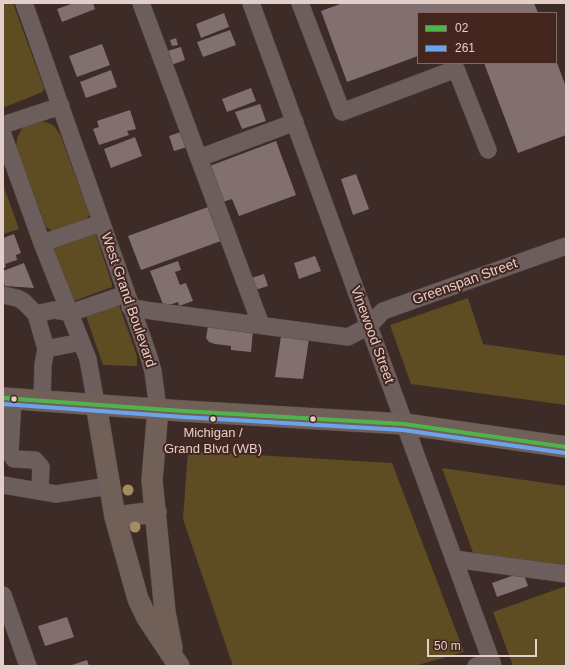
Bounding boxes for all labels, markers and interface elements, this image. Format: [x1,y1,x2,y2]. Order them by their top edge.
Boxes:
legend [417,12,557,64]
text: 02 [455,21,468,35]
text: 261 [455,41,475,55]
street label: West Grand Boulevard [97,230,159,370]
street label: Greenspan Street [410,255,520,309]
street label: Vinewood Street [347,284,397,386]
unlabelled marker [9,394,19,404]
marker: Michigan / Grand Blvd (WB) [208,414,218,424]
unlabelled marker [308,414,318,424]
place label: Michigan / Grand Blvd (WB) [164,425,262,456]
scale bar [429,631,539,657]
text: 50 m [434,639,461,653]

